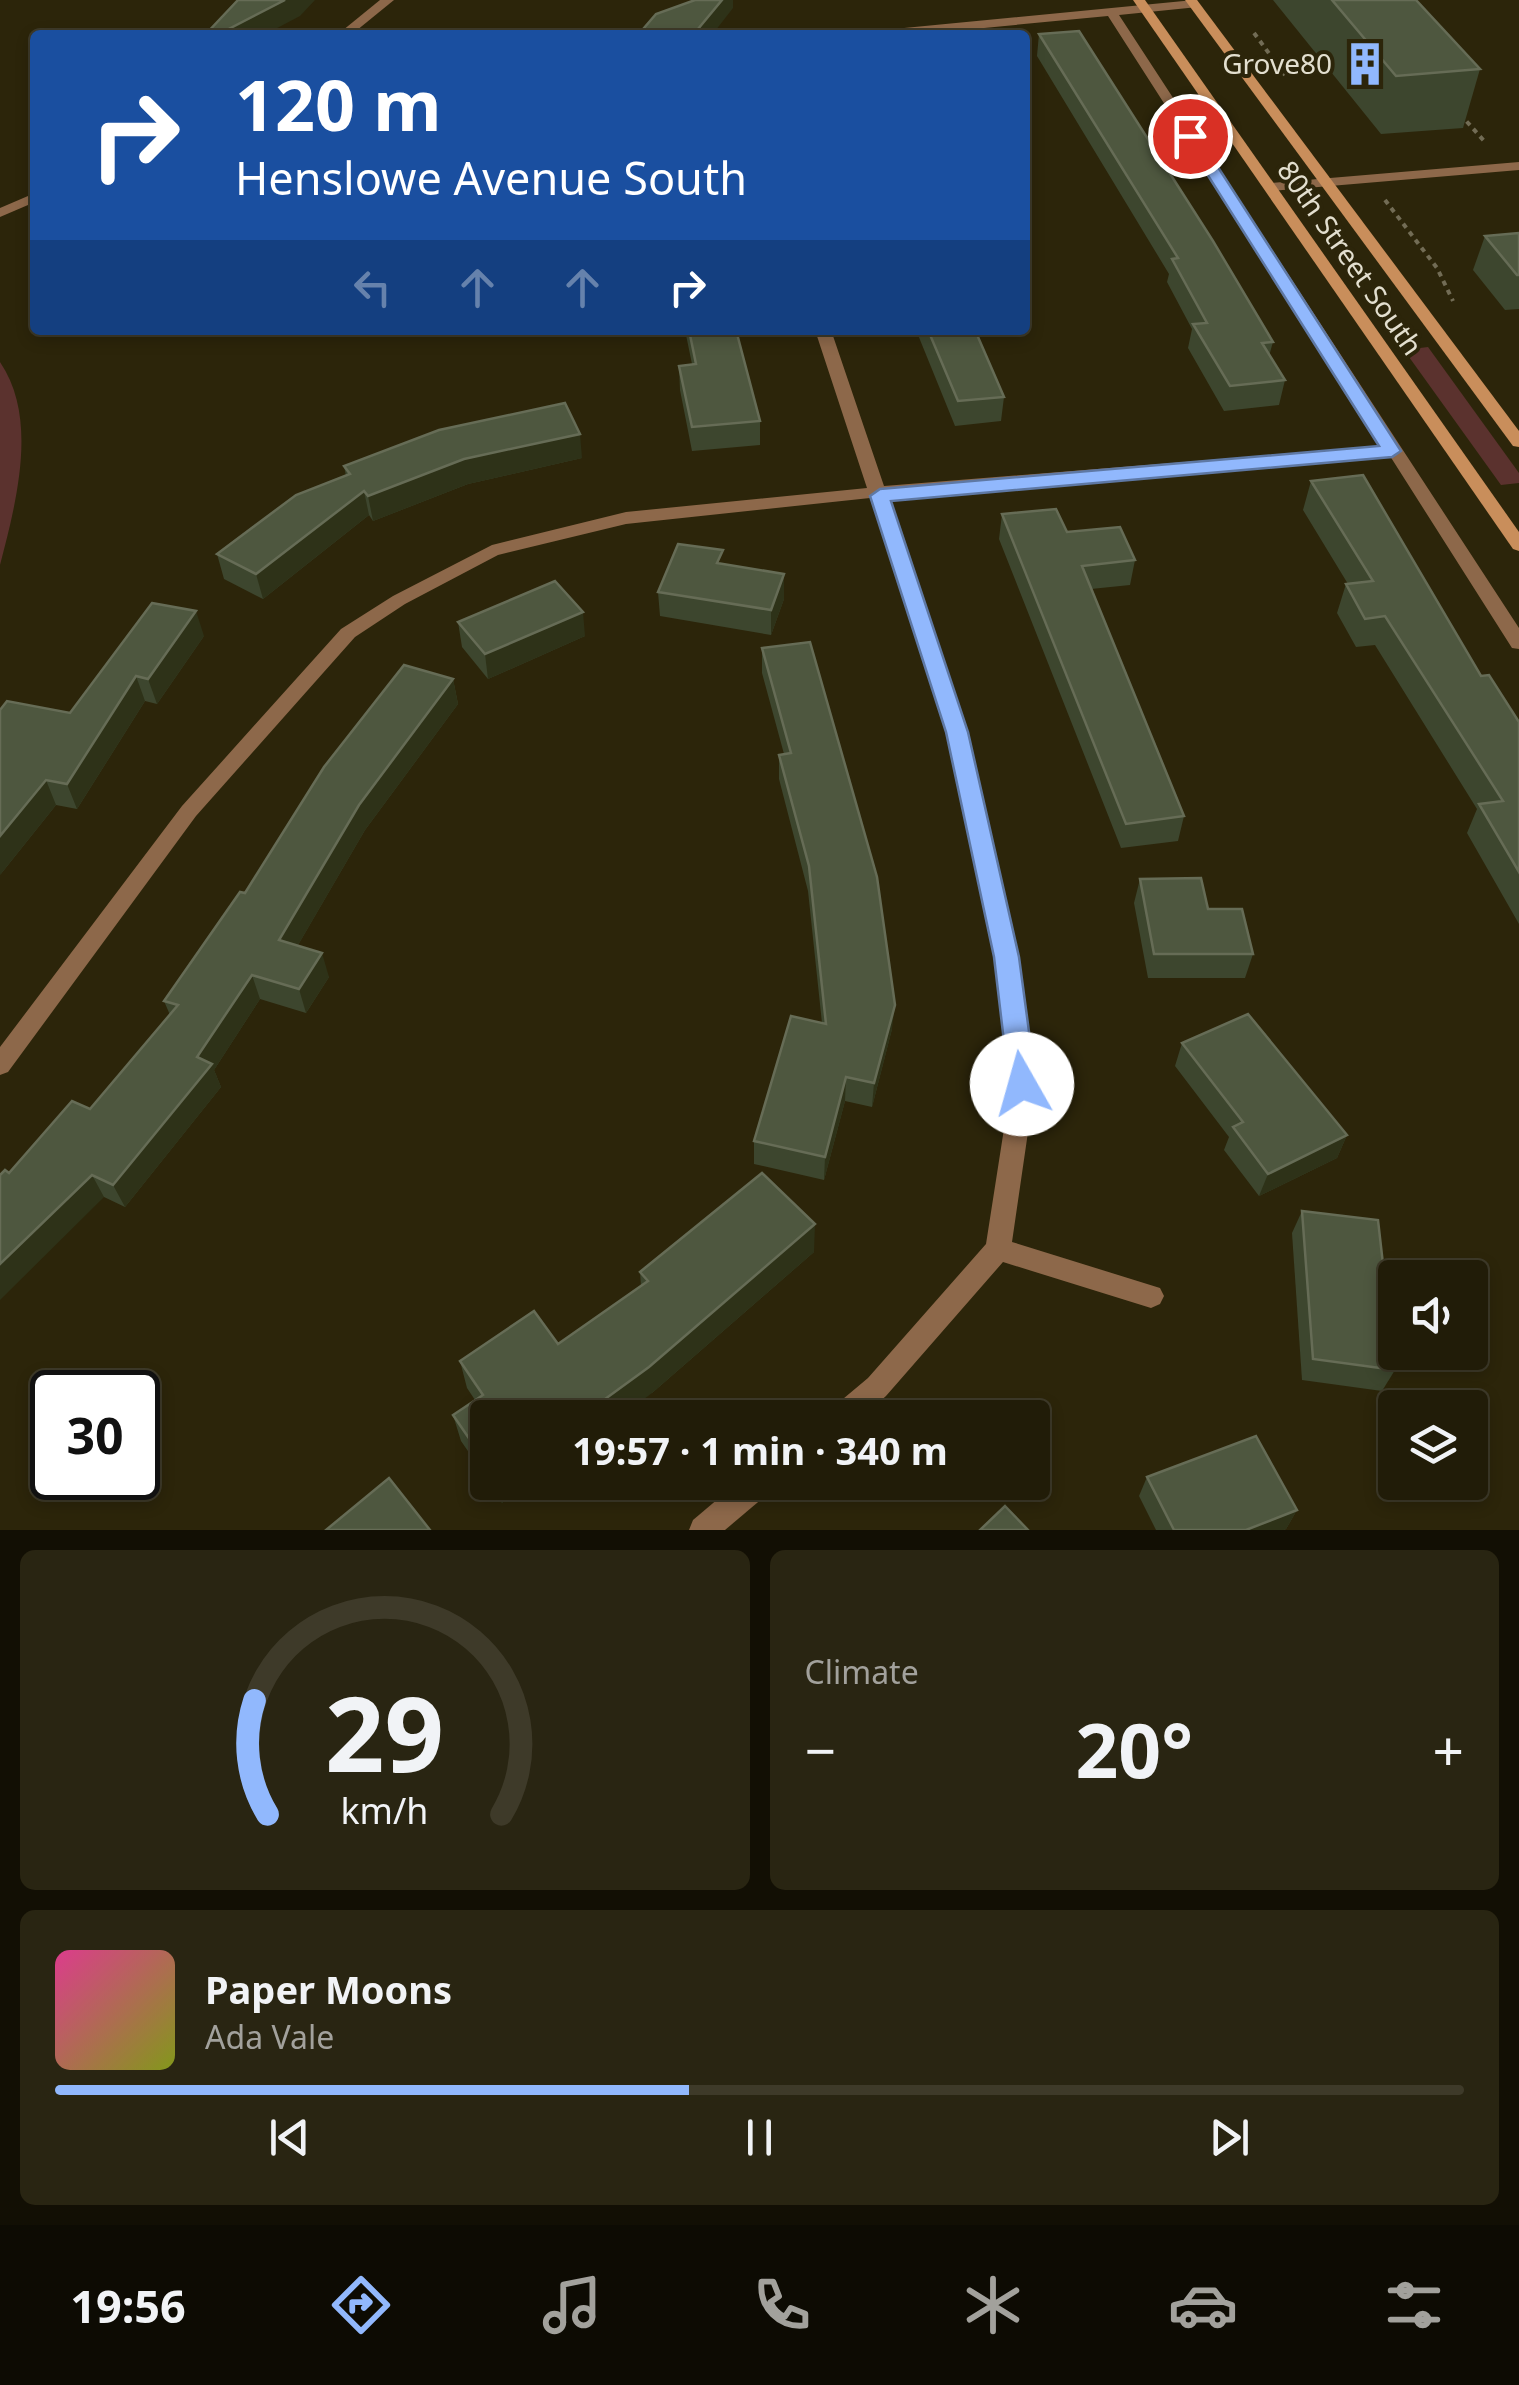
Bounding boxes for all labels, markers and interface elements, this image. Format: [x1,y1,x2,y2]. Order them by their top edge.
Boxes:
building icon: Grove80 [1341,40,1389,88]
place label: Grove80 [1222,44,1332,82]
text: 120 m [235,56,442,152]
icon: right [70,70,200,200]
pin [1148,94,1233,179]
icon: arrive [1163,109,1218,164]
text: Henslowe Avenue South [235,147,747,208]
street label: 80th Street South [1270,153,1432,362]
icon: left [345,260,400,315]
icon: ahead [450,260,505,315]
icon: ahead [555,260,610,315]
icon: right [660,260,715,315]
position arrow [970,1032,1074,1136]
map controls [1378,1260,1488,1500]
button: sound [1378,1260,1488,1370]
speed limit sign: 30 [30,1370,160,1500]
button: layers [1378,1390,1488,1500]
text: 19:57 · 1 min · 340 m [572,1424,948,1476]
text: Climate [805,1650,919,1693]
text: 29 [325,1661,444,1802]
text: 20° [1075,1698,1193,1800]
text: − [805,1712,836,1787]
text: + [1433,1712,1464,1787]
text: km/h [341,1786,429,1834]
text: Paper Moons [205,1963,452,2015]
text: Ada Vale [205,2015,334,2058]
icon: previous [262,2110,317,2165]
icon: pause [732,2110,787,2165]
icon: next [1202,2110,1257,2165]
icon: directions [326,2270,396,2340]
icon: music [537,2270,607,2340]
icon: phone [747,2270,817,2340]
icon: climate [958,2270,1028,2340]
icon: car [1168,2270,1238,2340]
icon: filters [1379,2270,1449,2340]
text: 19:56 [70,2275,186,2336]

